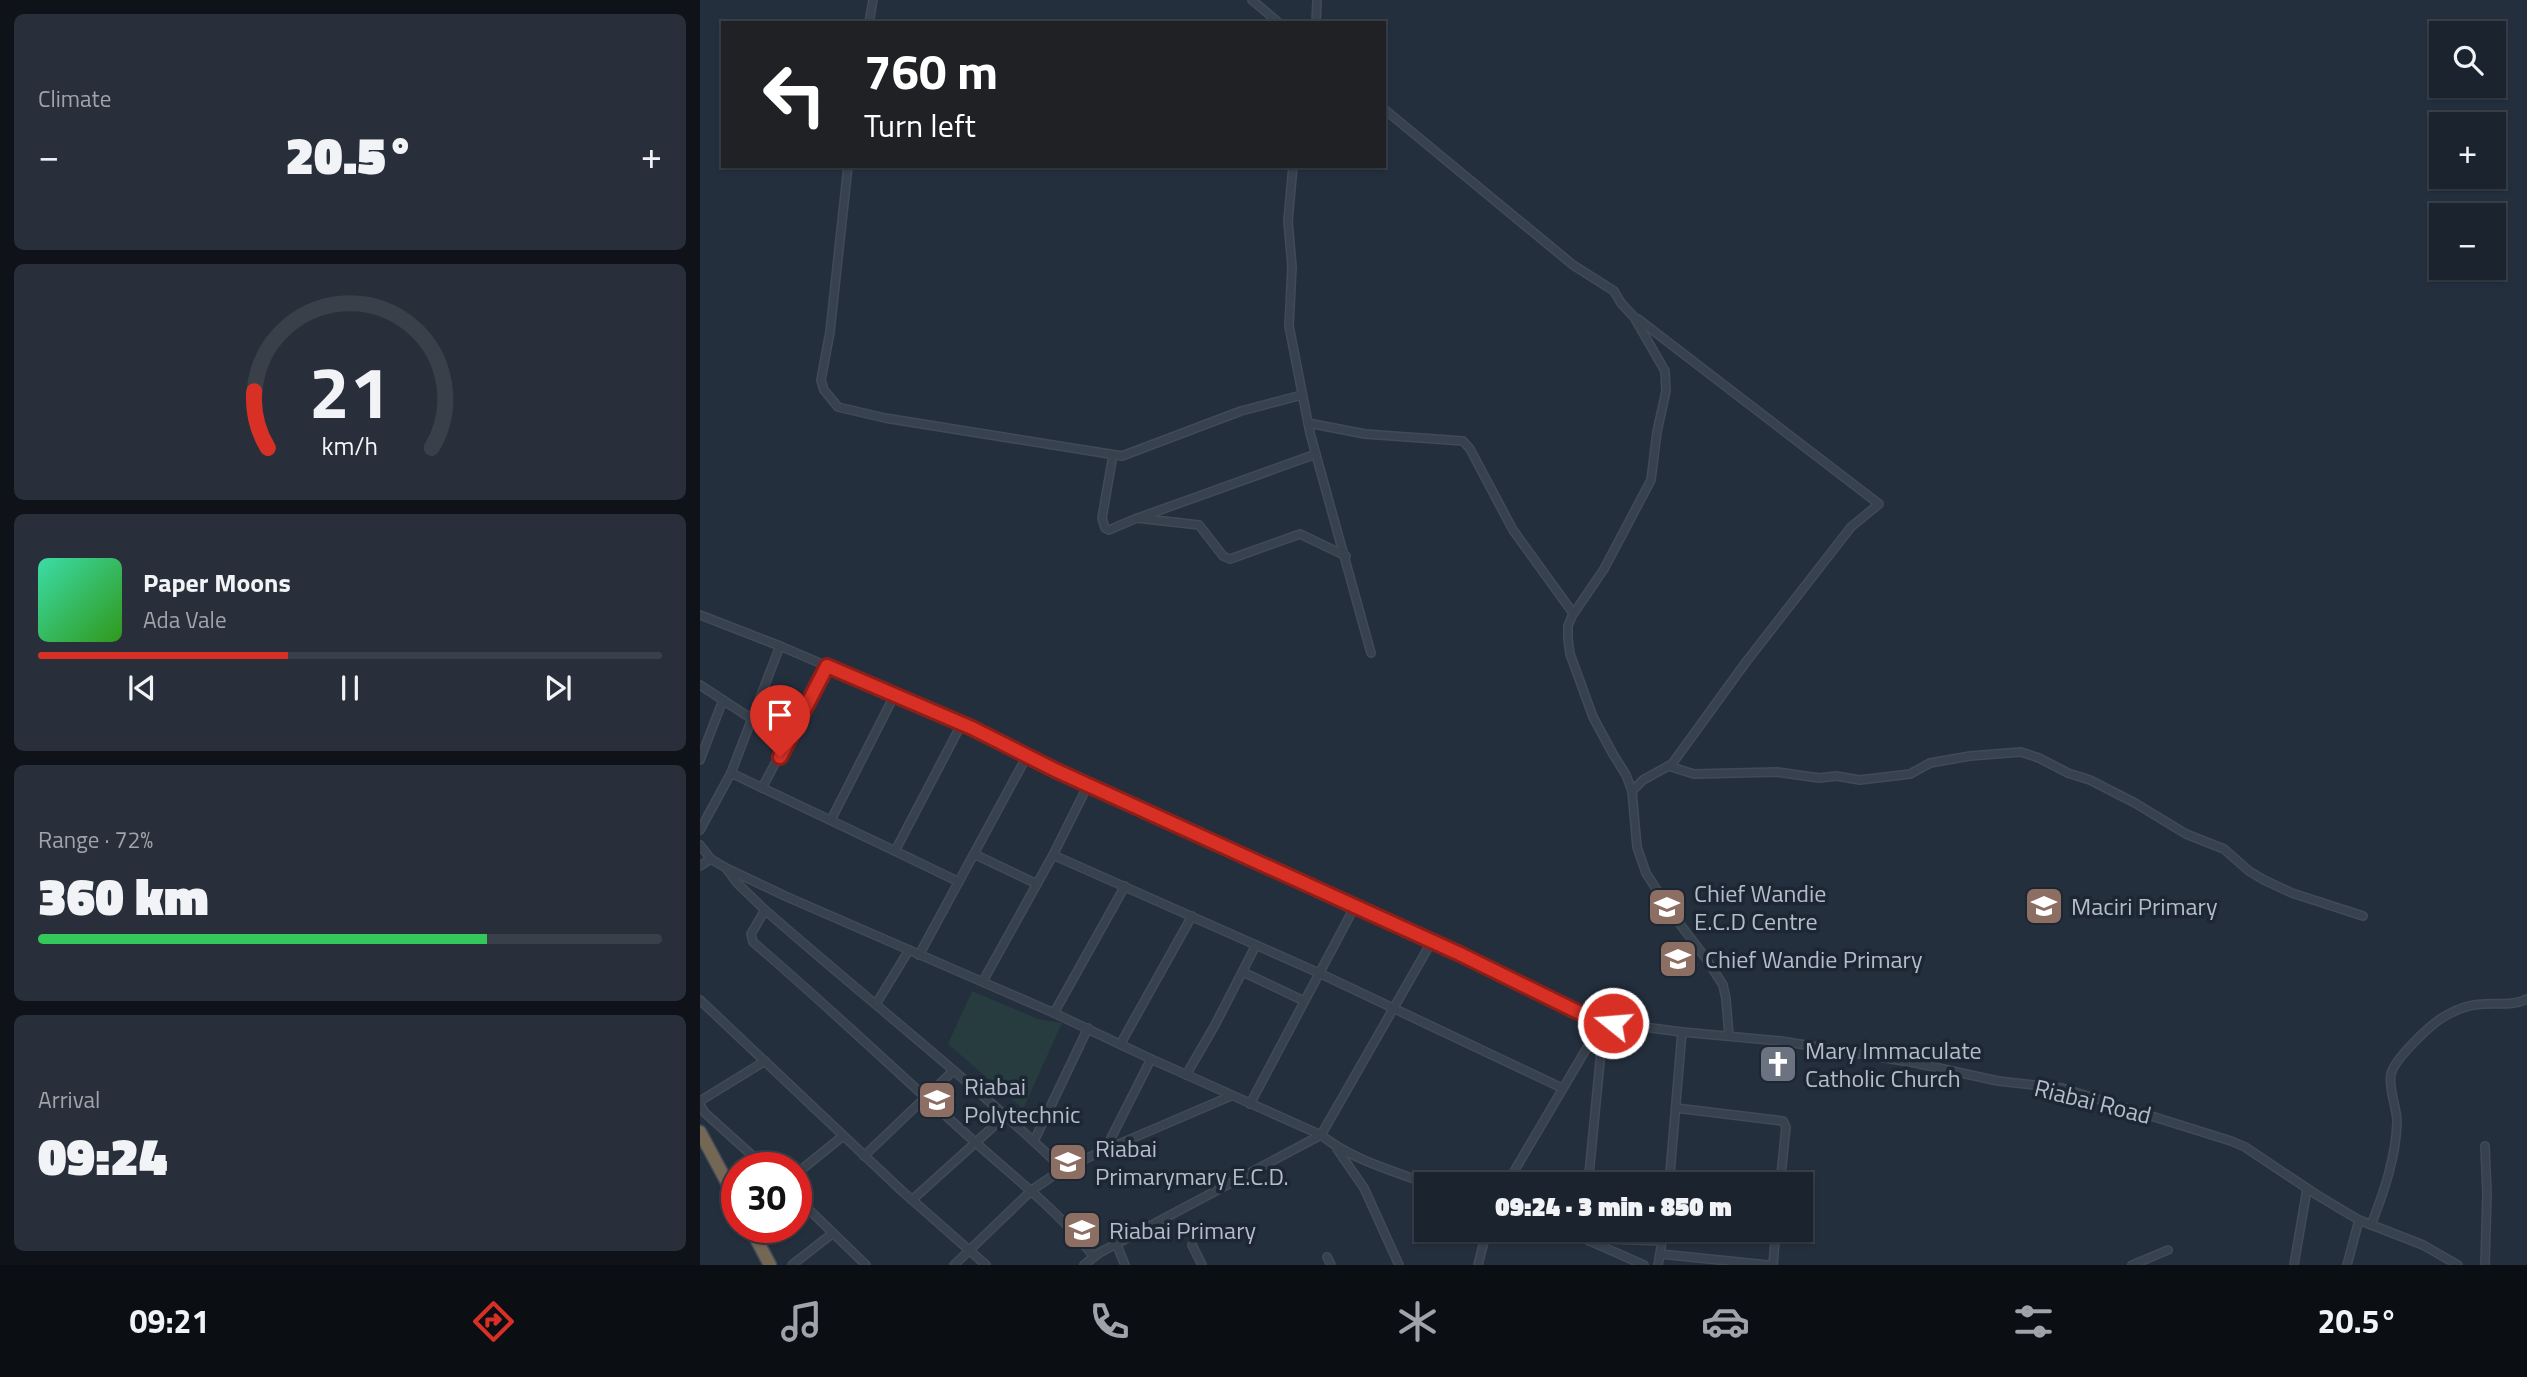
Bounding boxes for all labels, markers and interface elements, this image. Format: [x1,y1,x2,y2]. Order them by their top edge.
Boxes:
map controls [2429,21,2506,280]
button: search [2429,21,2506,98]
text: 760 m [864,33,998,108]
icon: left [749,49,840,140]
text: Climate [38,81,111,116]
text: Turn left [864,101,976,149]
button: + [2429,112,2506,189]
text: 20.5° [285,115,415,194]
text: − [38,126,59,184]
text: + [641,126,662,184]
button: − [2429,203,2506,280]
text: 21 [309,337,391,447]
text: km/h [322,427,378,465]
text: Paper Moons [143,563,291,602]
text: Ada Vale [143,602,227,637]
icon: previous [123,669,161,707]
icon: pause [331,669,369,707]
icon: next [539,669,577,707]
pin [750,685,810,757]
icon: arrive [761,696,799,734]
text: Range · 72% [38,822,153,857]
text: 360 km [38,856,209,935]
place label: Chief Wandie E.C.D Centre [1694,875,1826,939]
school or university icon: Maciri Primary [2023,885,2065,927]
school or university icon: Chief Wandie E.C.D Centre [1646,886,1688,928]
place label: Maciri Primary [2071,888,2218,924]
school or university icon: Chief Wandie Primary [1657,938,1699,980]
place label: Chief Wandie Primary [1705,941,1923,977]
position arrow [1576,986,1650,1060]
place label: Mary Immaculate Catholic Church [1805,1032,1982,1096]
church icon: Mary Immaculate Catholic Church [1757,1043,1799,1085]
place label: Riabai Polytechnic [964,1068,1080,1132]
street label: Riabai Road [2031,1069,2155,1133]
school or university icon: Riabai Polytechnic [916,1079,958,1121]
text: Arrival [38,1082,100,1117]
text: 09:24 [38,1116,167,1195]
place label: Riabai Primarymary E.C.D. [1095,1130,1289,1194]
school or university icon: Riabai Primarymary E.C.D. [1047,1141,1089,1183]
speed limit sign: 30 [721,1152,812,1243]
text: 09:24 · 3 min · 850 m [1495,1187,1732,1226]
school or university icon: Riabai Primary [1061,1209,1103,1251]
place label: Riabai Primary [1109,1212,1256,1248]
text: 09:21 [130,1297,209,1345]
icon: directions [469,1297,518,1346]
icon: music [777,1297,826,1346]
icon: phone [1085,1297,1134,1346]
icon: climate [1393,1297,1442,1346]
icon: car [1701,1297,1750,1346]
icon: filters [2009,1297,2058,1346]
text: 20.5° [2318,1297,2397,1345]

